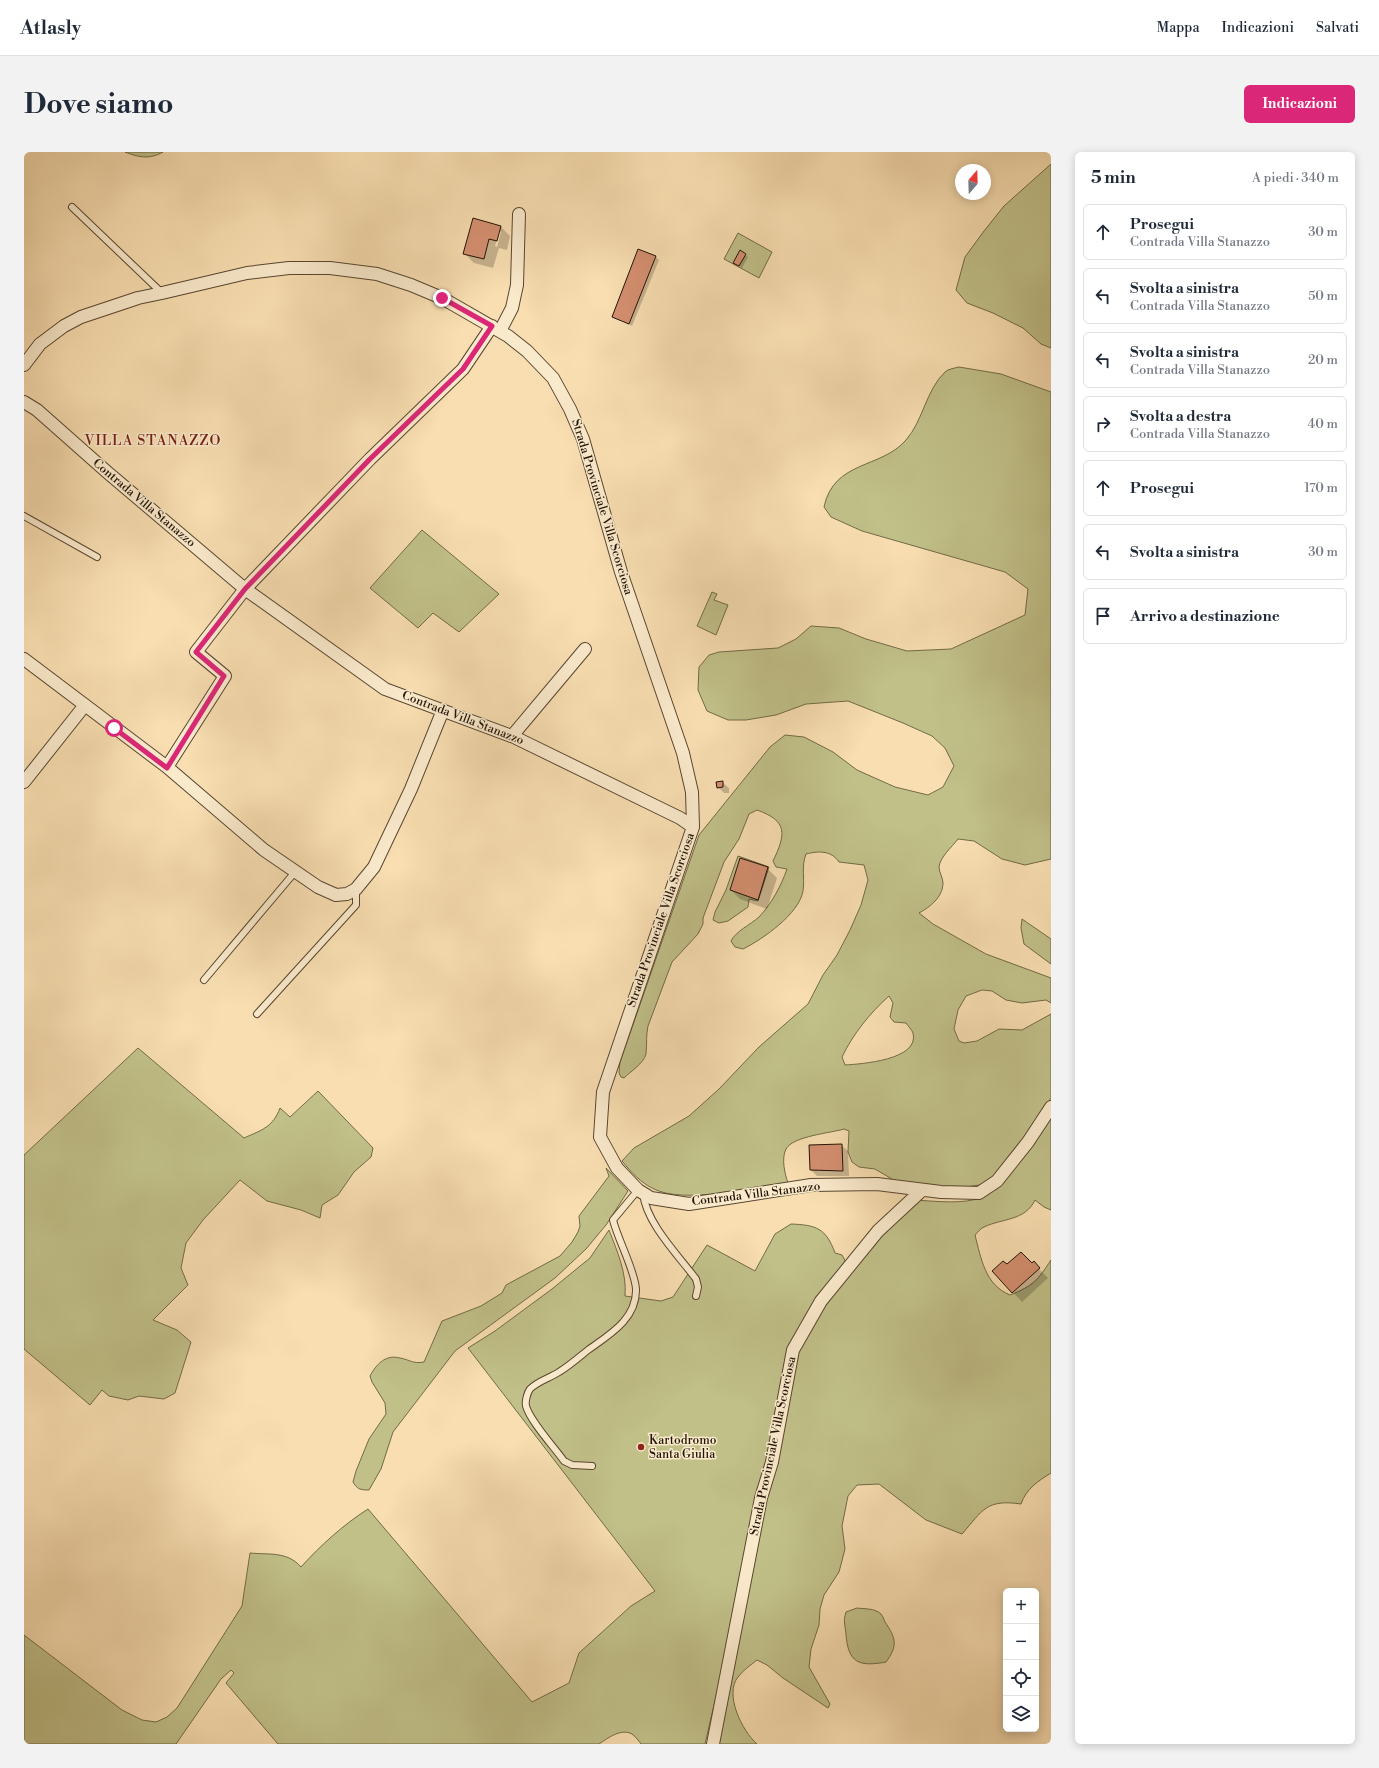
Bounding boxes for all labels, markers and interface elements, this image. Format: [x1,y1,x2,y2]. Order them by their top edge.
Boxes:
text: Atlasly [20,16,81,40]
text: Mappa [1157,19,1199,37]
text: Indicazioni [1221,19,1294,37]
text: Salvati [1316,19,1359,37]
button: Indicazioni [1244,85,1355,123]
text: Dove siamo [24,87,173,122]
north arrow [955,164,991,200]
text: 5 min [1091,167,1136,189]
text: A piedi · 340 m [1252,170,1339,186]
text: Prosegui [1130,215,1194,234]
icon: ahead [1092,221,1114,243]
text: 30 m [1308,224,1338,240]
text: Contrada Villa Stanazzo [1130,234,1270,250]
text: Svolta a sinistra [1130,279,1239,298]
icon: left [1092,285,1114,307]
text: 50 m [1308,288,1338,304]
route end [433,289,451,307]
text: Contrada Villa Stanazzo [1130,298,1270,314]
text: Svolta a sinistra [1130,343,1239,362]
icon: left [1092,349,1114,371]
text: 20 m [1308,352,1338,368]
text: Contrada Villa Stanazzo [1130,362,1270,378]
text: Svolta a destra [1130,407,1231,426]
icon: right [1092,413,1114,435]
text: 40 m [1308,416,1338,432]
street label: Strada Provinciale Villa Scorciosa [568,417,636,598]
text: Contrada Villa Stanazzo [1130,426,1270,442]
district label: VILLA STANAZZO [84,432,221,450]
street label: Contrada Villa Stanazzo [90,456,199,550]
icon: ahead [1092,477,1114,499]
text: Prosegui [1130,479,1194,498]
text: 170 m [1304,480,1338,496]
icon: left [1092,541,1114,563]
text: Svolta a sinistra [1130,543,1239,562]
text: 30 m [1308,544,1338,560]
icon: arrive [1092,605,1114,627]
text: Arrivo a destinazione [1130,607,1280,626]
street label: Contrada Villa Stanazzo [400,688,526,748]
route start [105,719,123,737]
street label: Strada Provinciale Villa Scorciosa [624,830,698,1009]
street label: Contrada Villa Stanazzo [691,1179,821,1209]
street label: Strada Provinciale Villa Scorciosa [747,1354,800,1537]
place label: Kartodromo Santa Giulia [649,1433,717,1462]
marker: Kartodromo Santa Giulia [636,1442,646,1452]
map controls [1003,1588,1039,1732]
button: + [1003,1588,1039,1624]
button: − [1003,1624,1039,1660]
button: locate [1003,1660,1039,1696]
button: layers [1003,1696,1039,1732]

